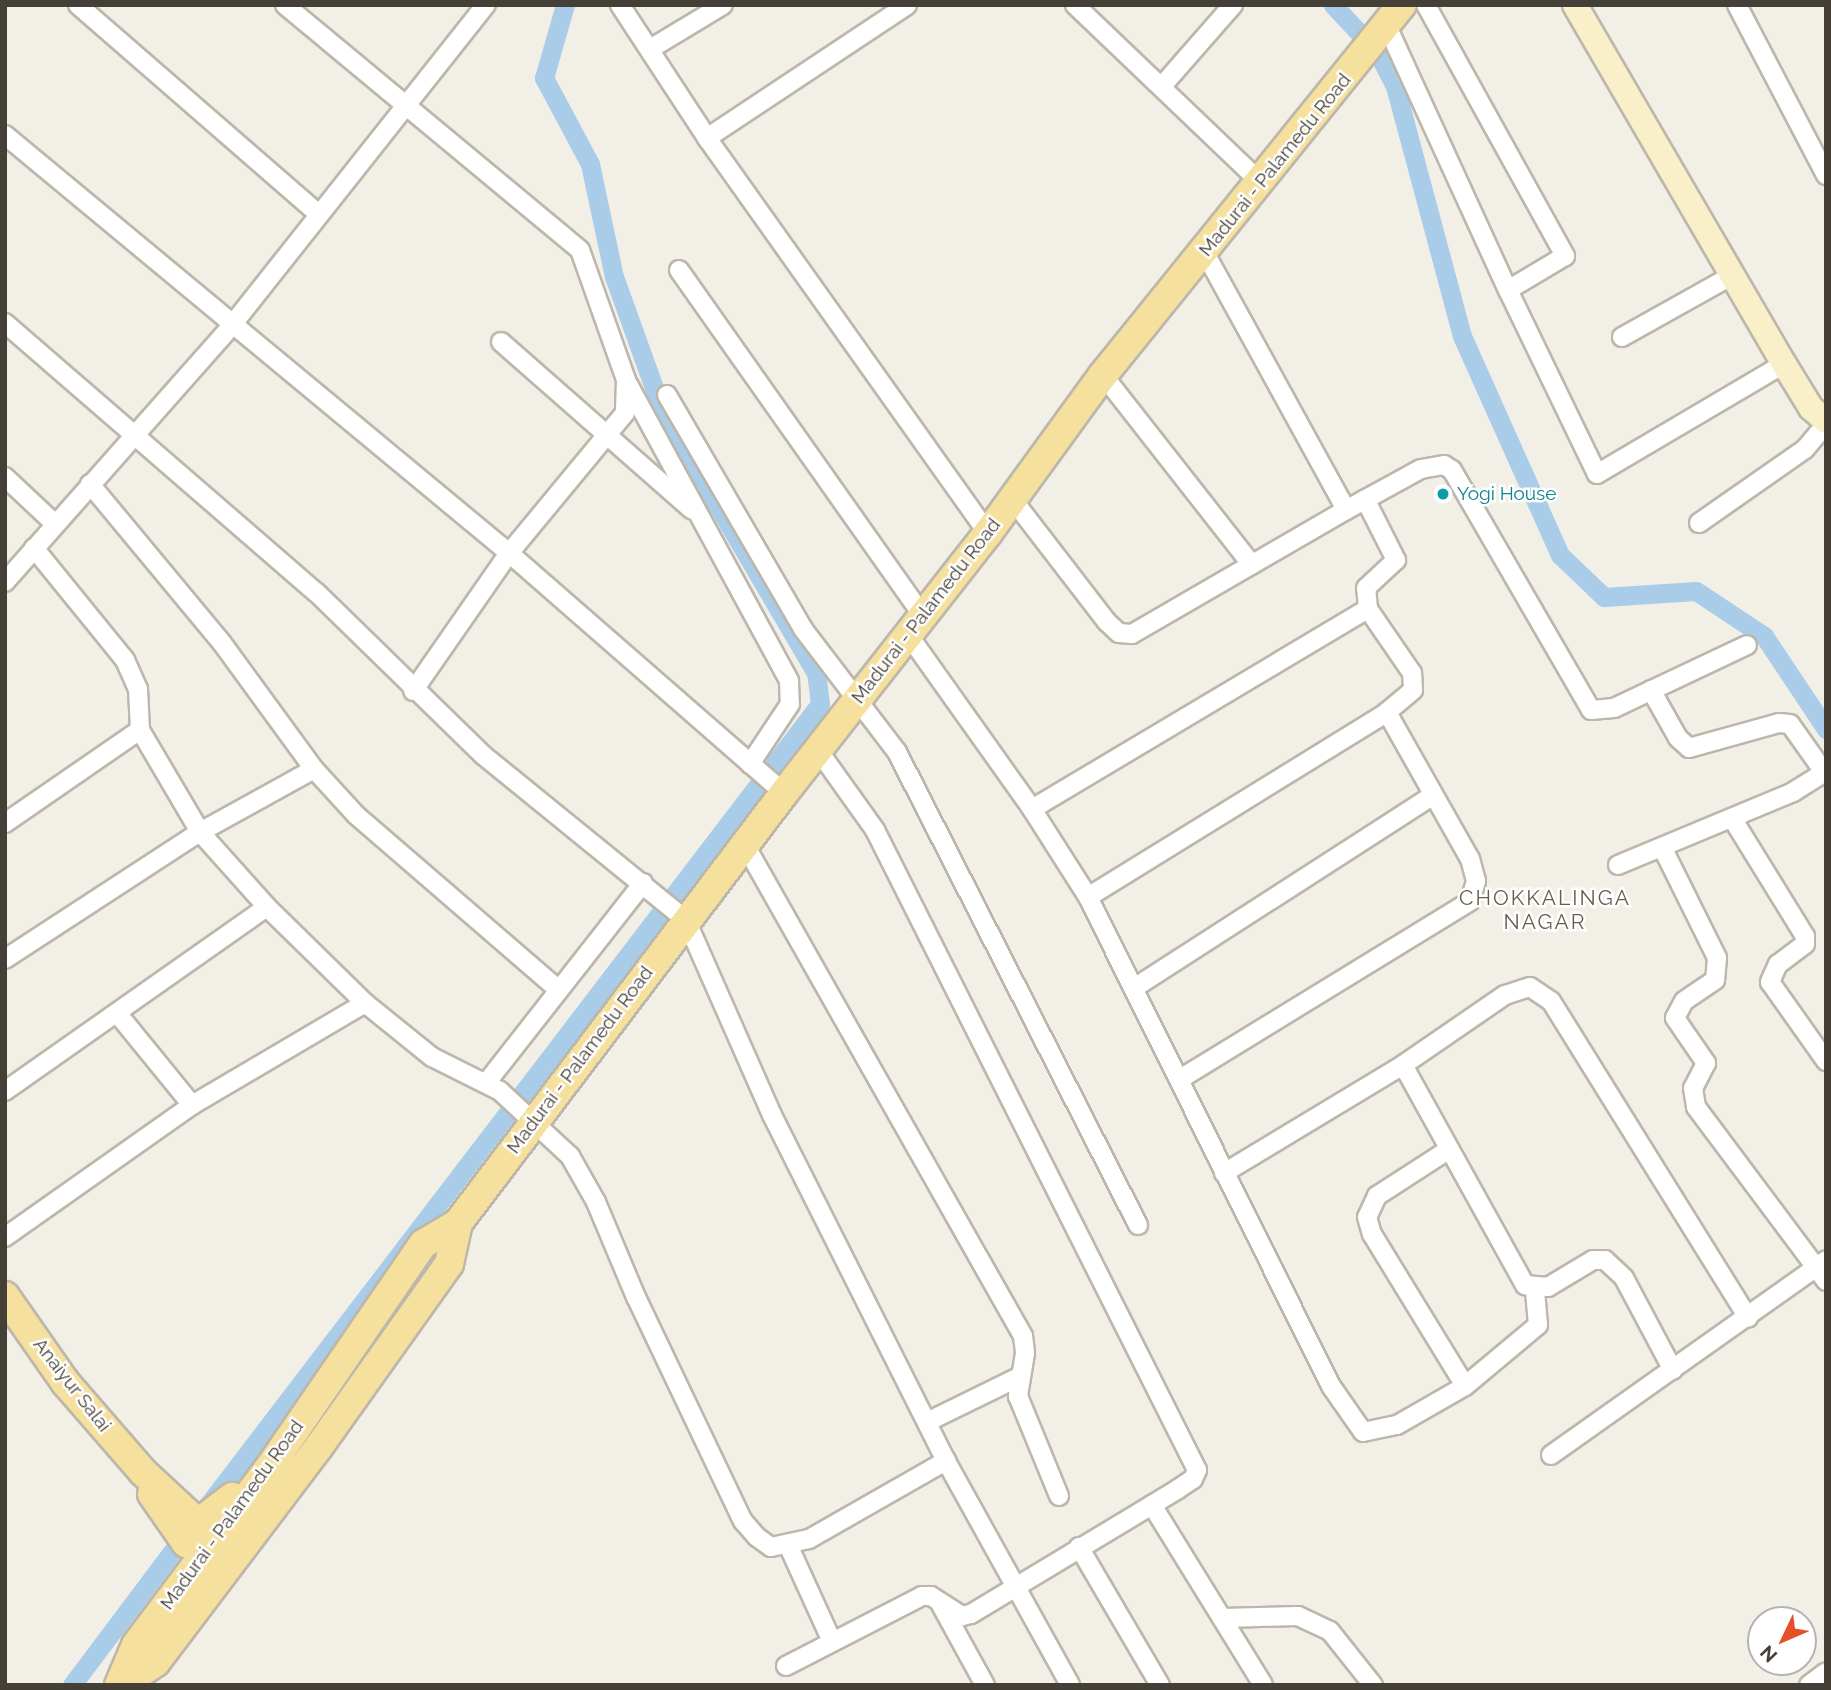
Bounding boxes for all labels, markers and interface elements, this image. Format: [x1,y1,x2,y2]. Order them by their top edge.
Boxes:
street label: Madurai - Palamedu Road [1194,69,1356,261]
place label: Yogi House [1457,483,1556,505]
marker: Yogi House [1435,486,1451,502]
street label: Madurai - Palamedu Road [847,514,1005,708]
district label: CHOKKALINGA NAGAR [1460,885,1630,935]
street label: Madurai - Palamedu Road [502,962,658,1158]
street label: Anaiyur Salai [28,1333,116,1437]
street label: Madurai - Palamedu Road [156,1416,308,1614]
north arrow [1747,1606,1817,1676]
text: N [1755,1641,1781,1667]

